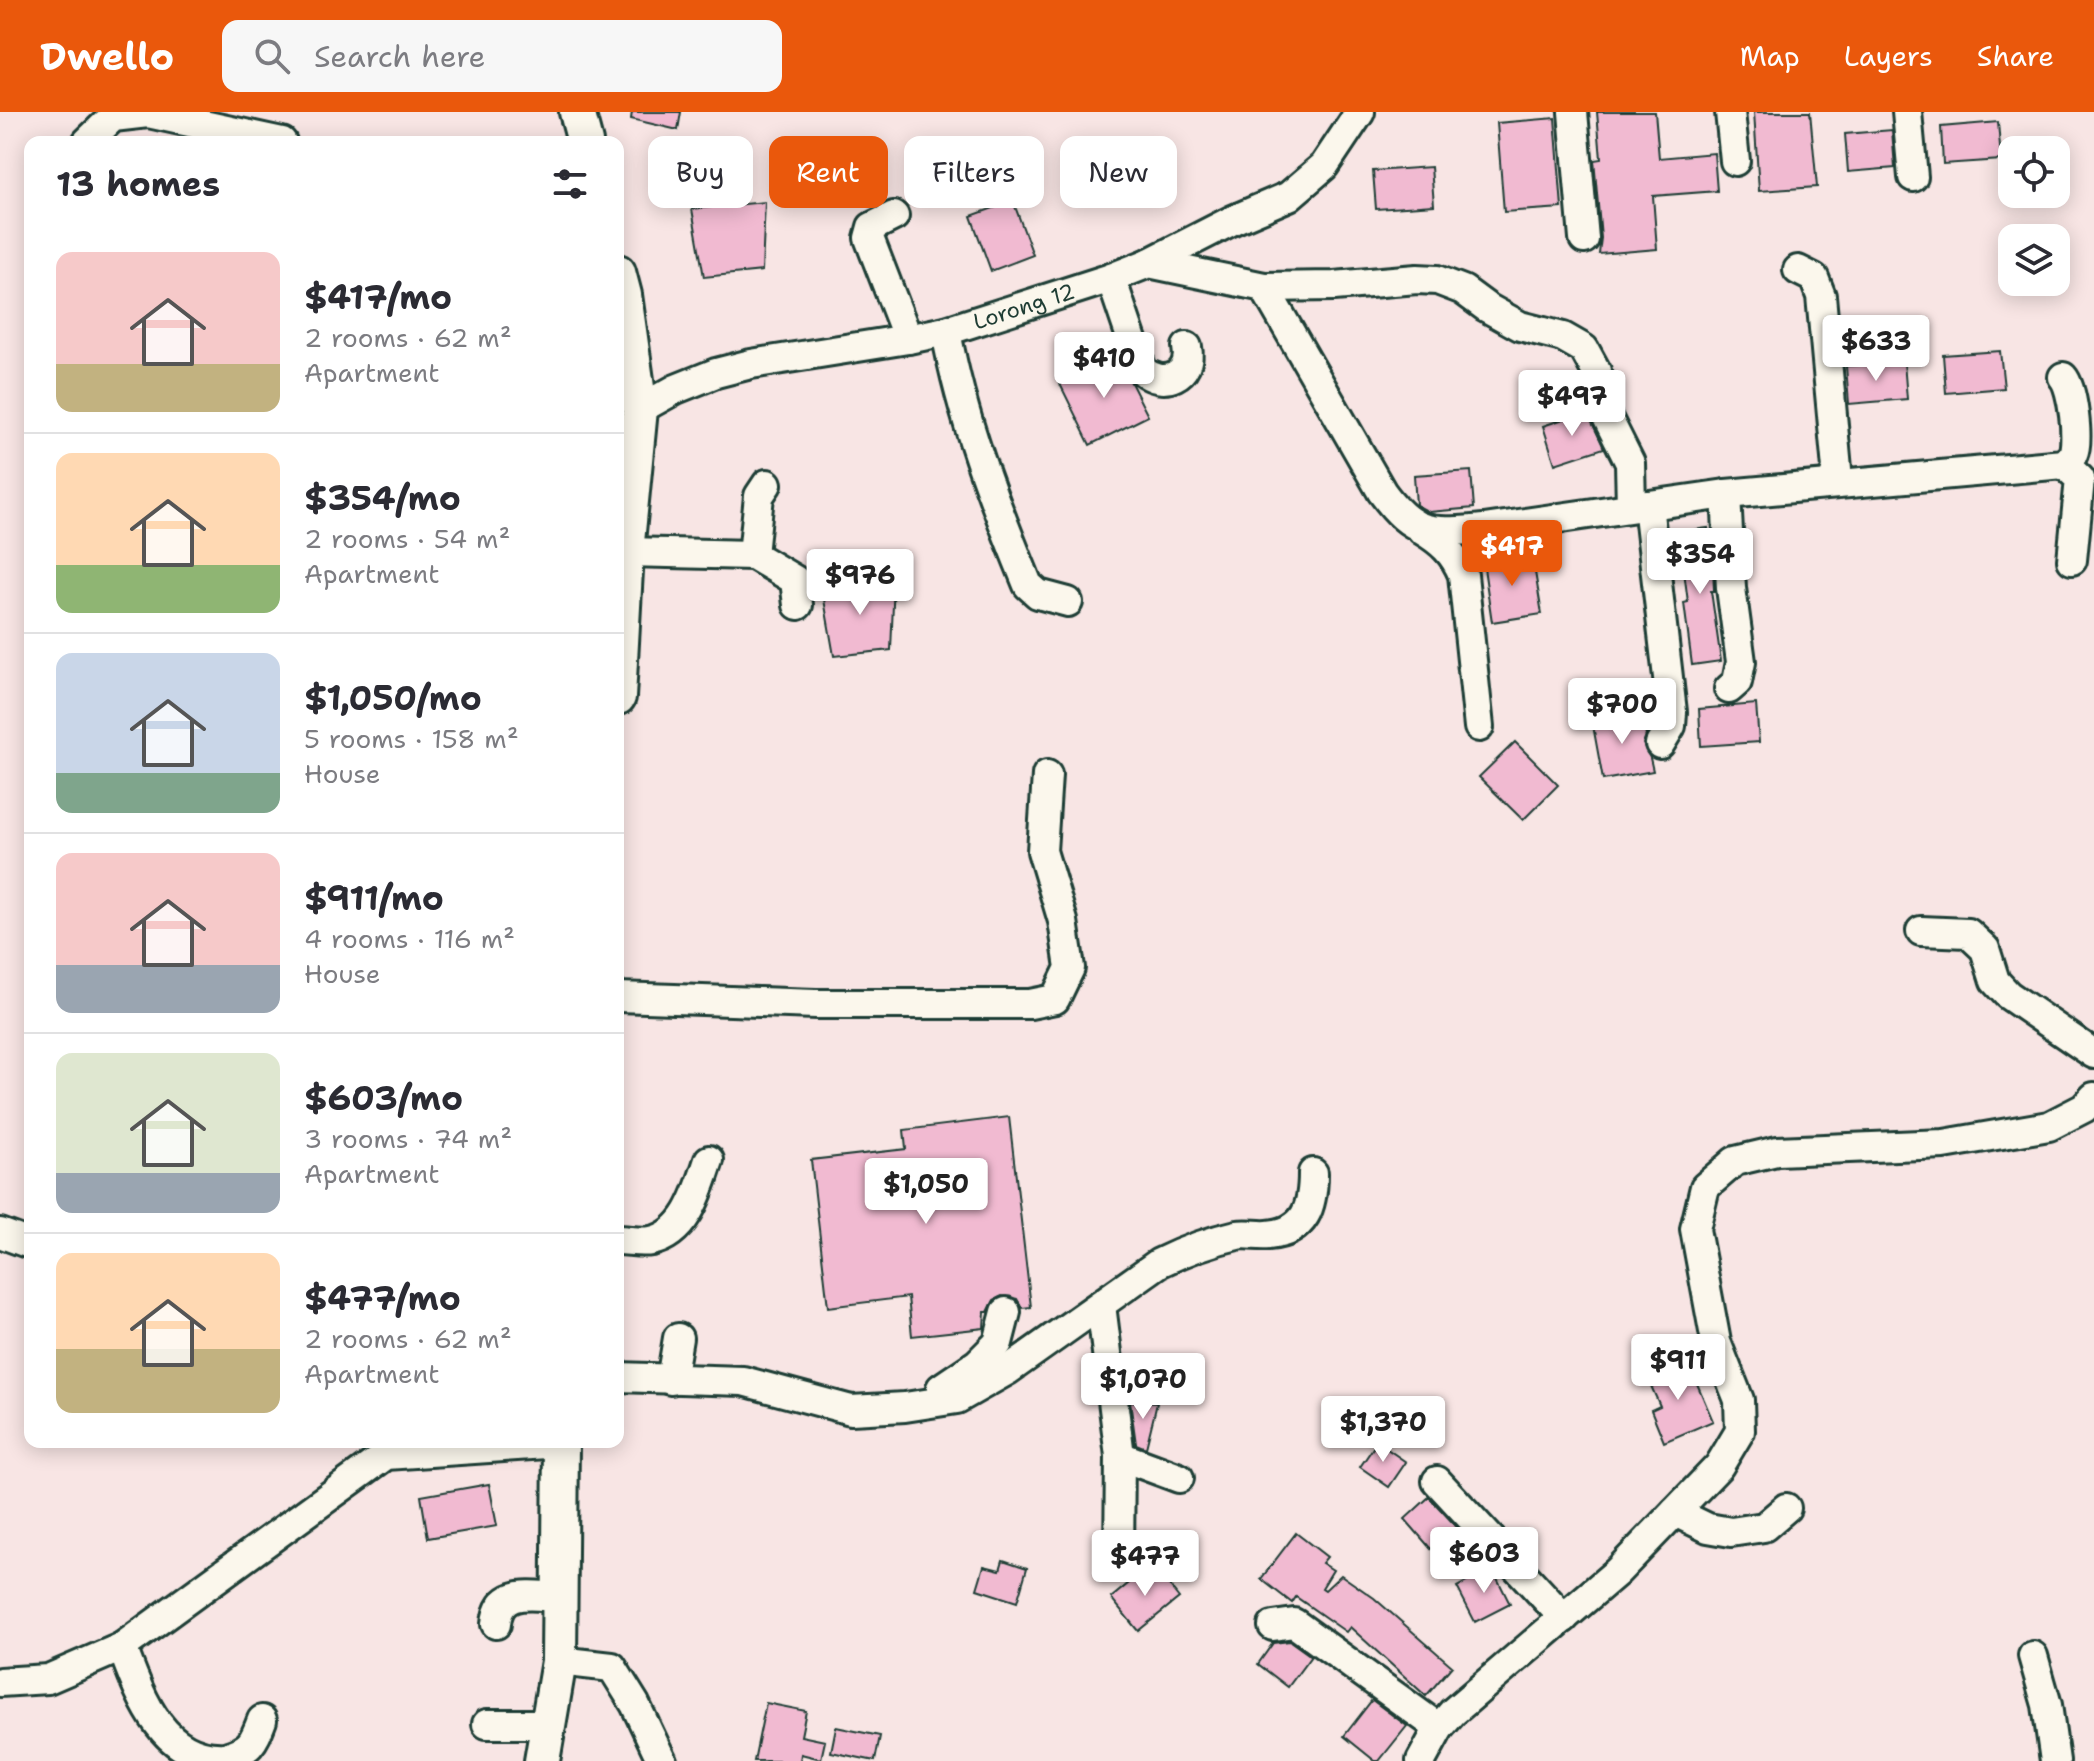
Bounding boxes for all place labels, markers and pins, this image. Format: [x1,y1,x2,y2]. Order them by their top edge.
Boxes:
pin: $633 [1829,315,1923,383]
pin: $410 [1057,332,1151,400]
pin: $497 [1525,370,1619,438]
pin: $417 [1465,520,1559,588]
pin: $354 [1653,528,1747,596]
pin: $976 [813,549,907,617]
pin: $700 [1575,678,1669,746]
pin: $1,050 [861,1158,991,1226]
pin: $911 [1631,1334,1725,1402]
pin: $1,070 [1078,1353,1208,1421]
pin: $1,370 [1318,1396,1448,1464]
pin: $603 [1437,1527,1531,1595]
pin: $477 [1098,1530,1192,1598]

